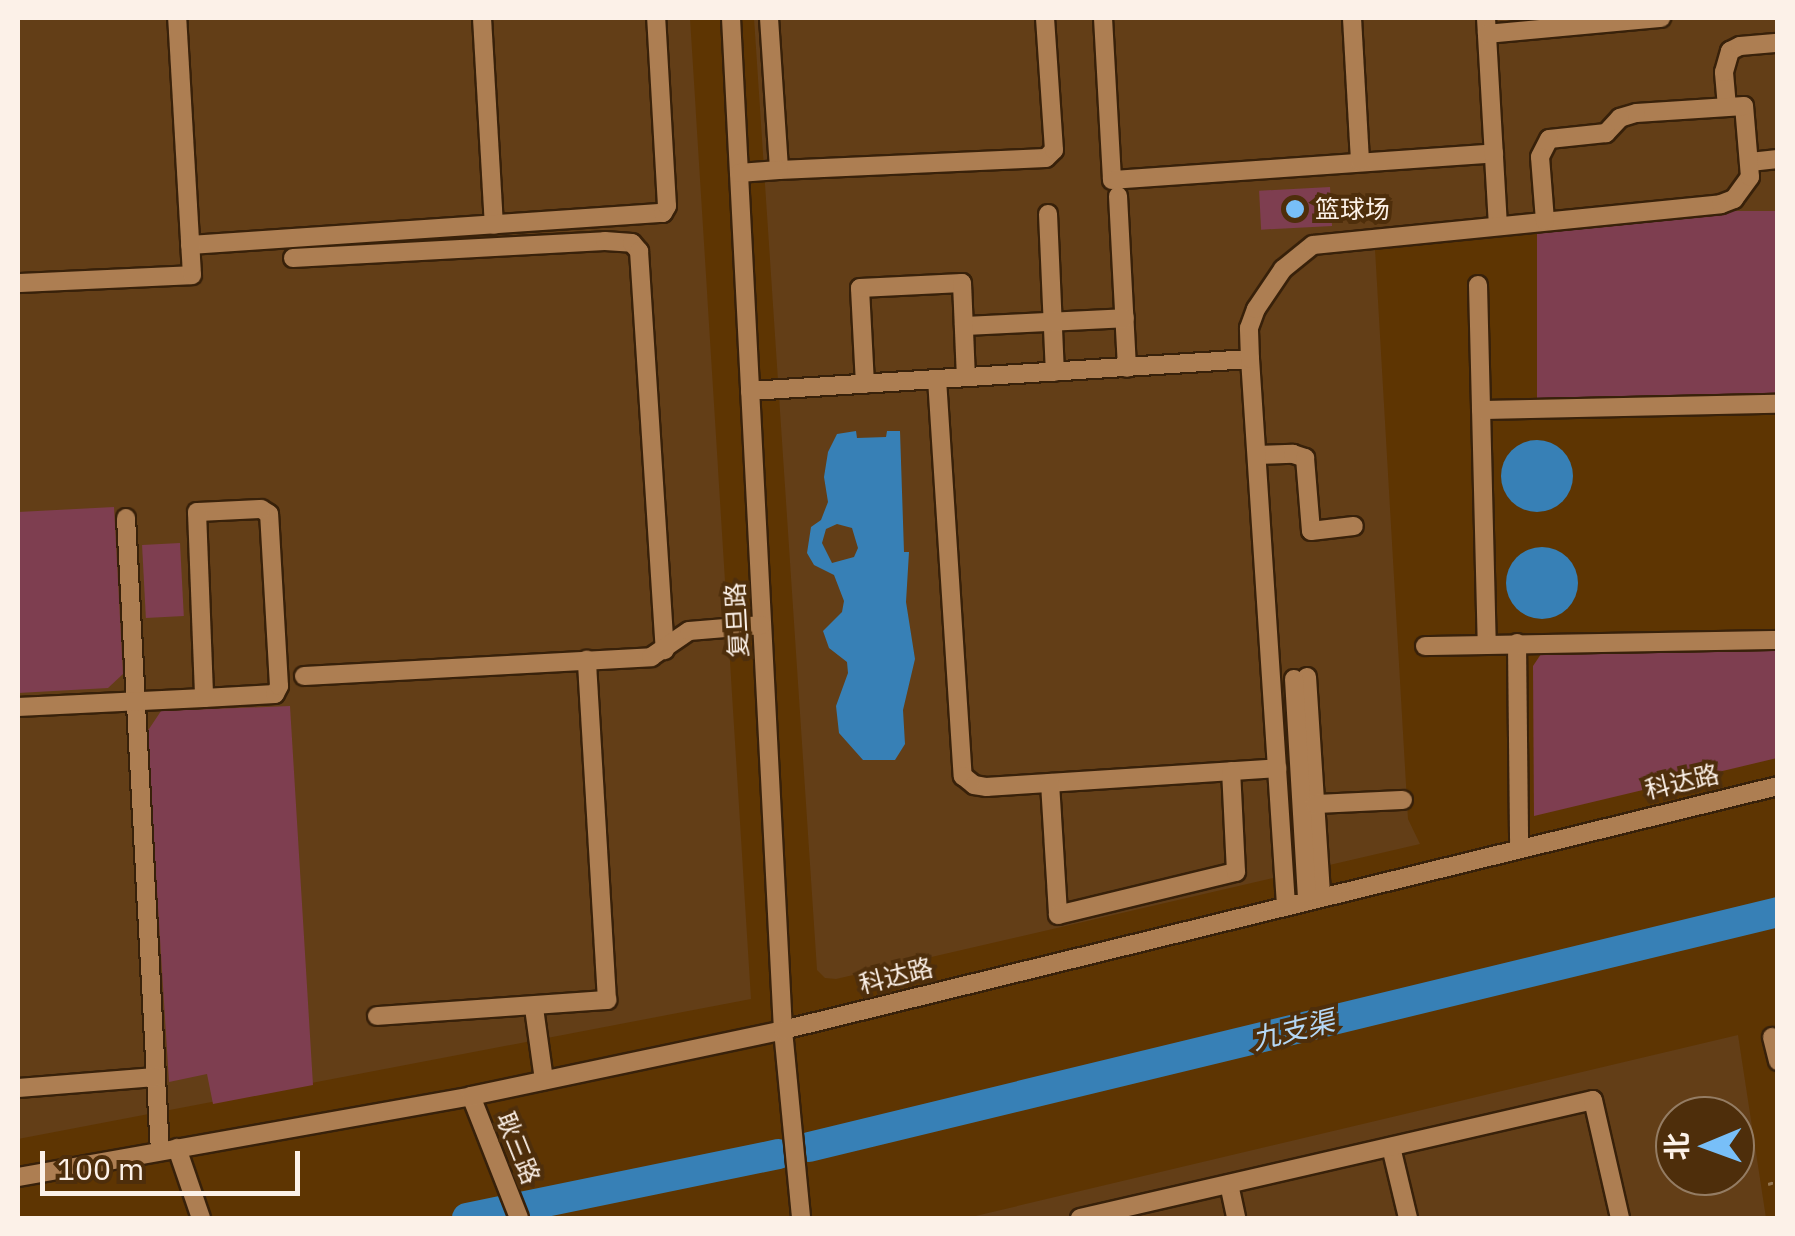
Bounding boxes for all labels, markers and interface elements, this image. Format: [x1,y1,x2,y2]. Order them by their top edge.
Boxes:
place label: 篮球场 [1315,194,1390,224]
marker: 篮球场 [1284,198,1306,220]
street label: 复旦路 [720,582,754,658]
street label: 科达路 [1642,759,1722,805]
street label: 科达路 [856,952,936,1000]
water label: 九支渠 [1248,1004,1338,1056]
north arrow [1655,1096,1755,1196]
street label: 耿三路 [490,1108,546,1188]
scale bar [45,1131,305,1193]
text: 北 [1658,1132,1695,1161]
text: 100 m [57,1149,144,1188]

